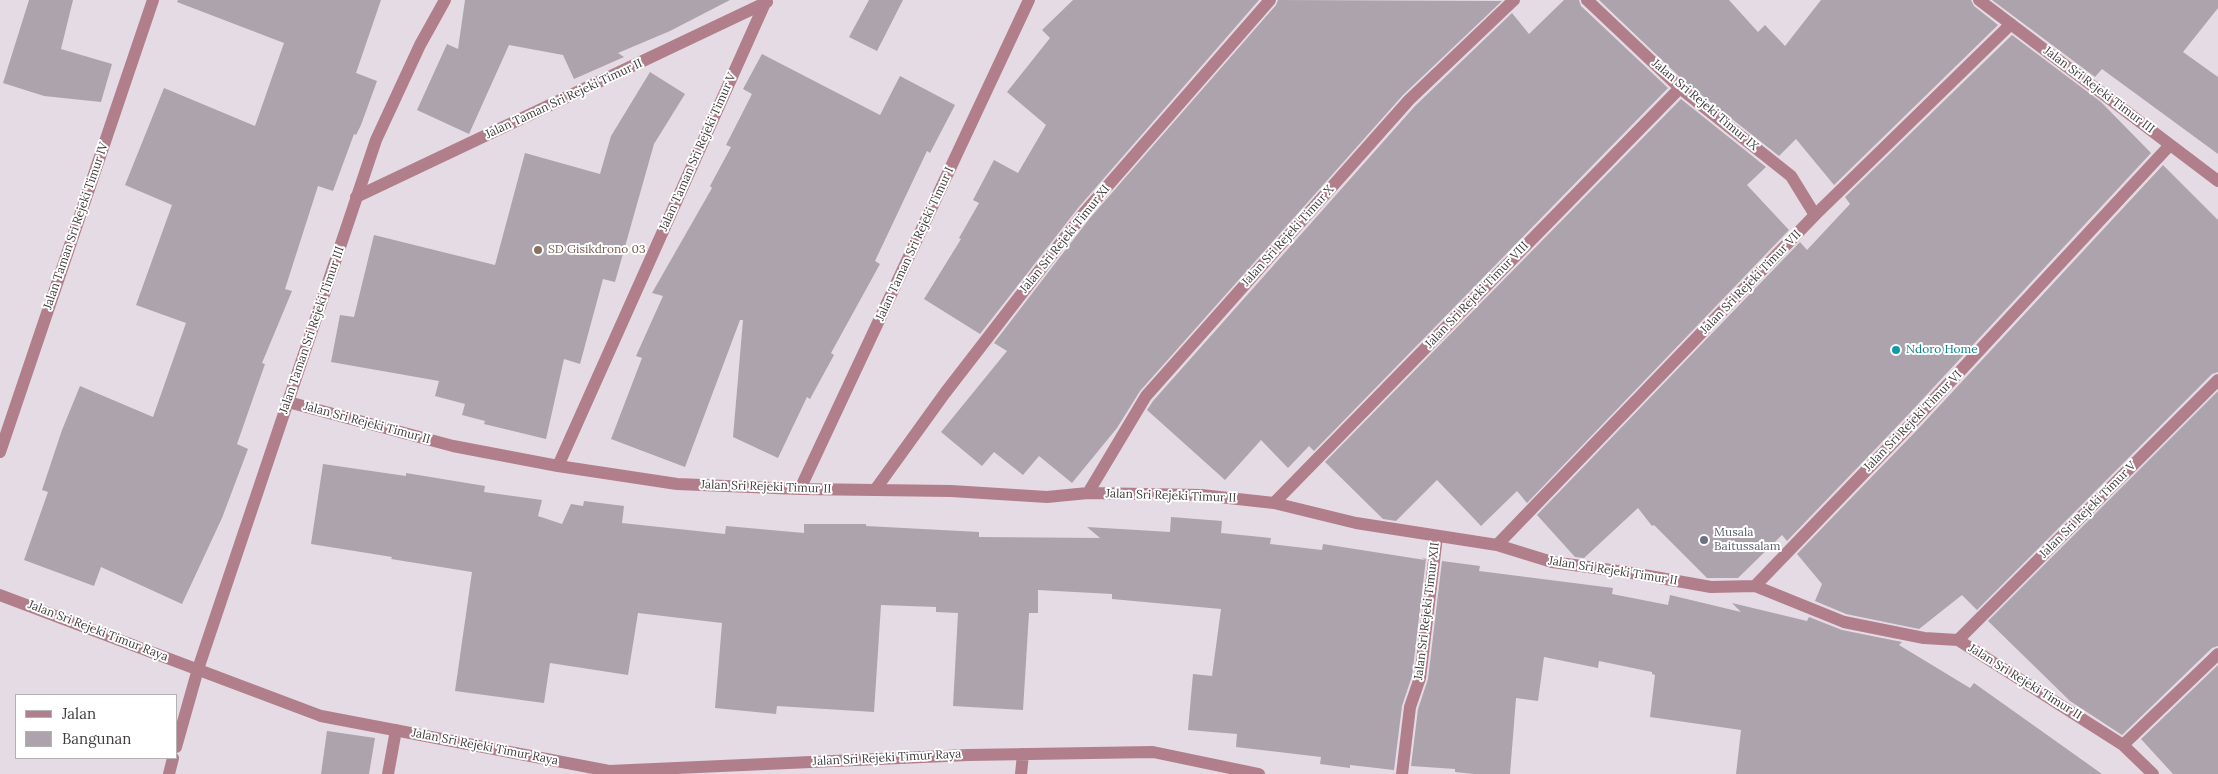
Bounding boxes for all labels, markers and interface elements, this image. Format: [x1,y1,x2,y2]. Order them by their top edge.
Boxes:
street label: Jalan Sri Rejeki Timur III [2041,44,2157,136]
street label: Jalan Taman Sri Rejeki Timur II [483,56,645,142]
street label: Jalan Sri Rejeki Timur IX [1649,56,1761,154]
street label: Jalan Taman Sri Rejeki Timur V [657,71,739,233]
street label: Jalan Taman Sri Rejeki Timur IV [41,141,111,311]
street label: Jalan Taman Sri Rejeki Timur I [873,165,957,323]
street label: Jalan Sri Rejeki Timur XI [1017,182,1113,296]
street label: Jalan Sri Rejeki Timur X [1239,183,1337,289]
street label: Jalan Sri Rejeki Timur VII [1698,227,1804,337]
street label: Jalan Sri Rejeki Timur VIII [1422,239,1532,351]
place label: SD Gisikdrono 03 [548,243,646,257]
marker: SD Gisikdrono 03 [532,244,544,256]
street label: Jalan Taman Sri Rejeki Timur III [277,245,347,415]
place label: Ndoro Home [1906,343,1978,357]
marker: Ndoro Home [1890,344,1902,356]
street label: Jalan Sri Rejeki Timur VI [1861,368,1965,474]
street label: Jalan Sri Rejeki Timur II [302,399,432,447]
street label: Jalan Sri Rejeki Timur V [2037,459,2139,561]
street label: Jalan Sri Rejeki Timur II [700,478,832,496]
street label: Jalan Sri Rejeki Timur II [1105,487,1237,505]
place label: Musala Baitussalam [1714,526,1781,554]
marker: Musala Baitussalam [1698,534,1710,546]
street label: Jalan Sri Rejeki Timur XII [1411,541,1443,681]
street label: Jalan Sri Rejeki Timur II [1547,554,1679,588]
street label: Jalan Sri Rejeki Timur Raya [26,598,170,664]
street label: Jalan Sri Rejeki Timur II [1966,641,2084,723]
legend [15,694,178,759]
text: Jalan [62,704,96,723]
street label: Jalan Sri Rejeki Timur Raya [411,726,559,768]
text: Bangunan [62,729,131,748]
street label: Jalan Sri Rejeki Timur Raya [812,747,962,769]

